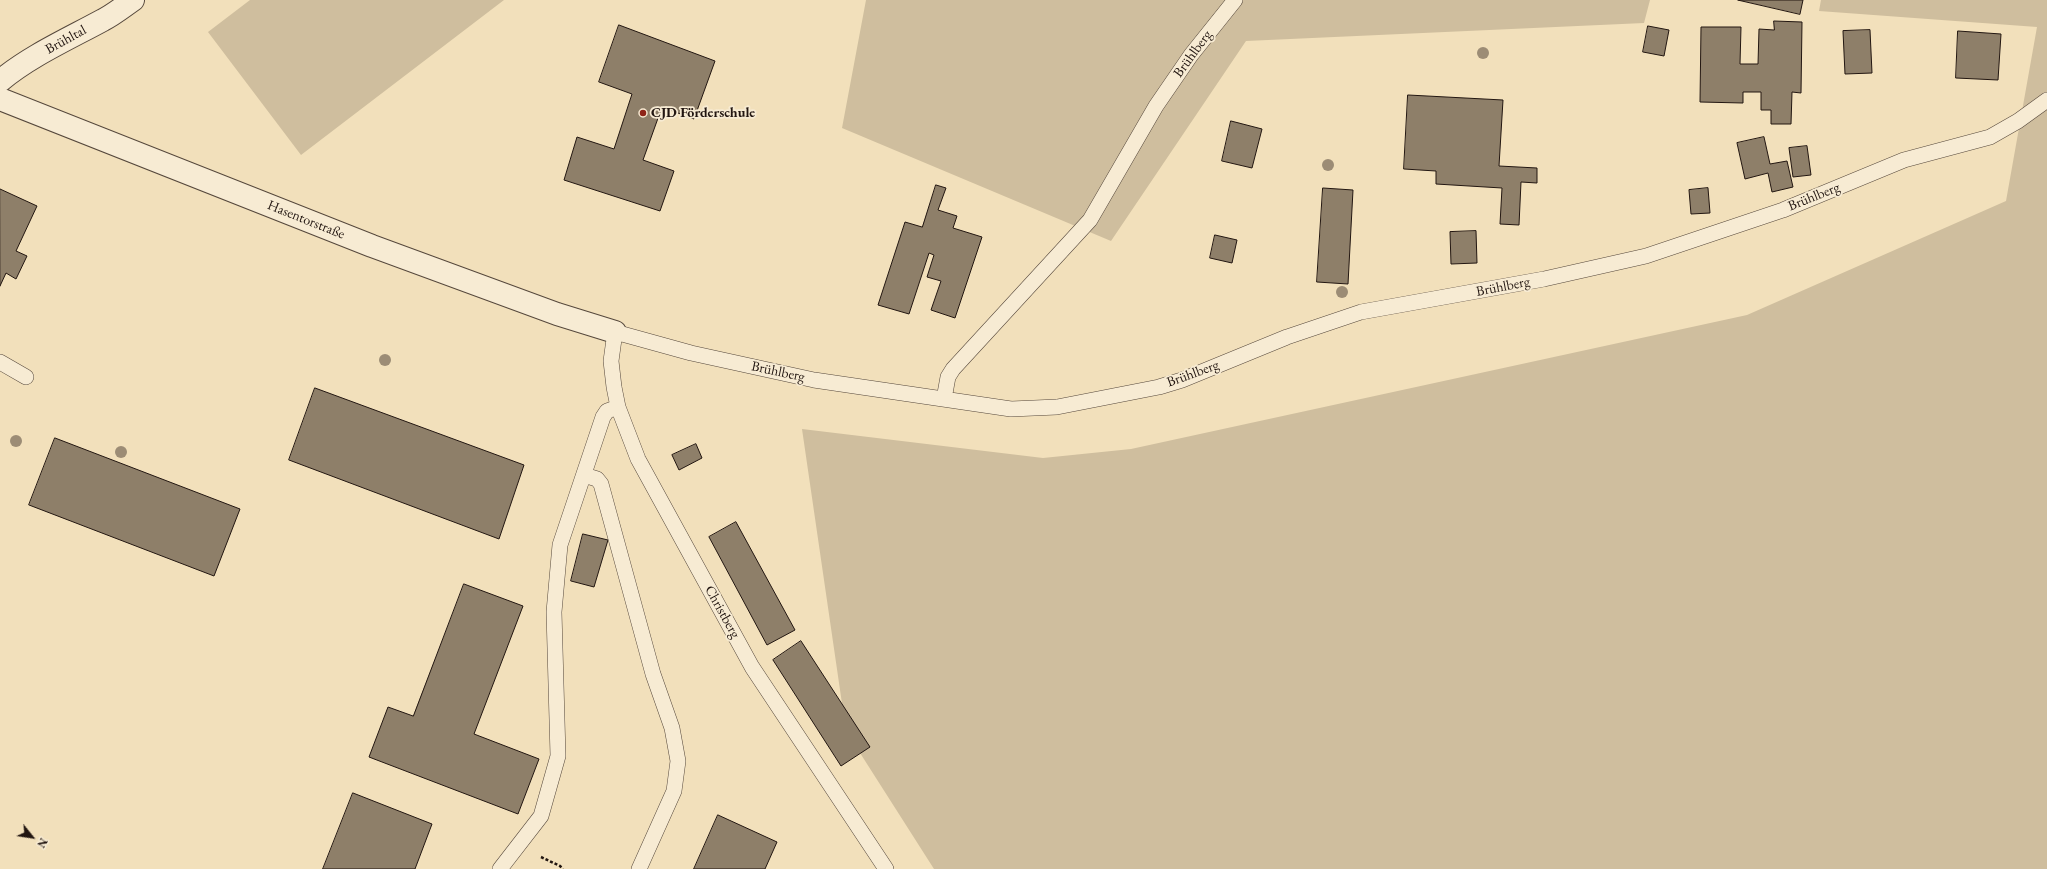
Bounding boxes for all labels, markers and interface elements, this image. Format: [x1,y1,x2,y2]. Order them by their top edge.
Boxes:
street label: Brühltal [43,22,89,58]
street label: Brühlberg [1170,27,1216,81]
place label: CJD Förderschule [651,105,755,121]
marker: CJD Förderschule [638,108,648,118]
street label: Brühlberg [1786,179,1842,215]
street label: Hasentorstraße [265,197,347,243]
street label: Brühlberg [1475,274,1531,300]
street label: Brühlberg [1165,357,1221,391]
street label: Brühlberg [750,358,806,386]
street label: Christberg [701,583,743,641]
north arrow [12,817,52,857]
text: N [34,836,51,850]

